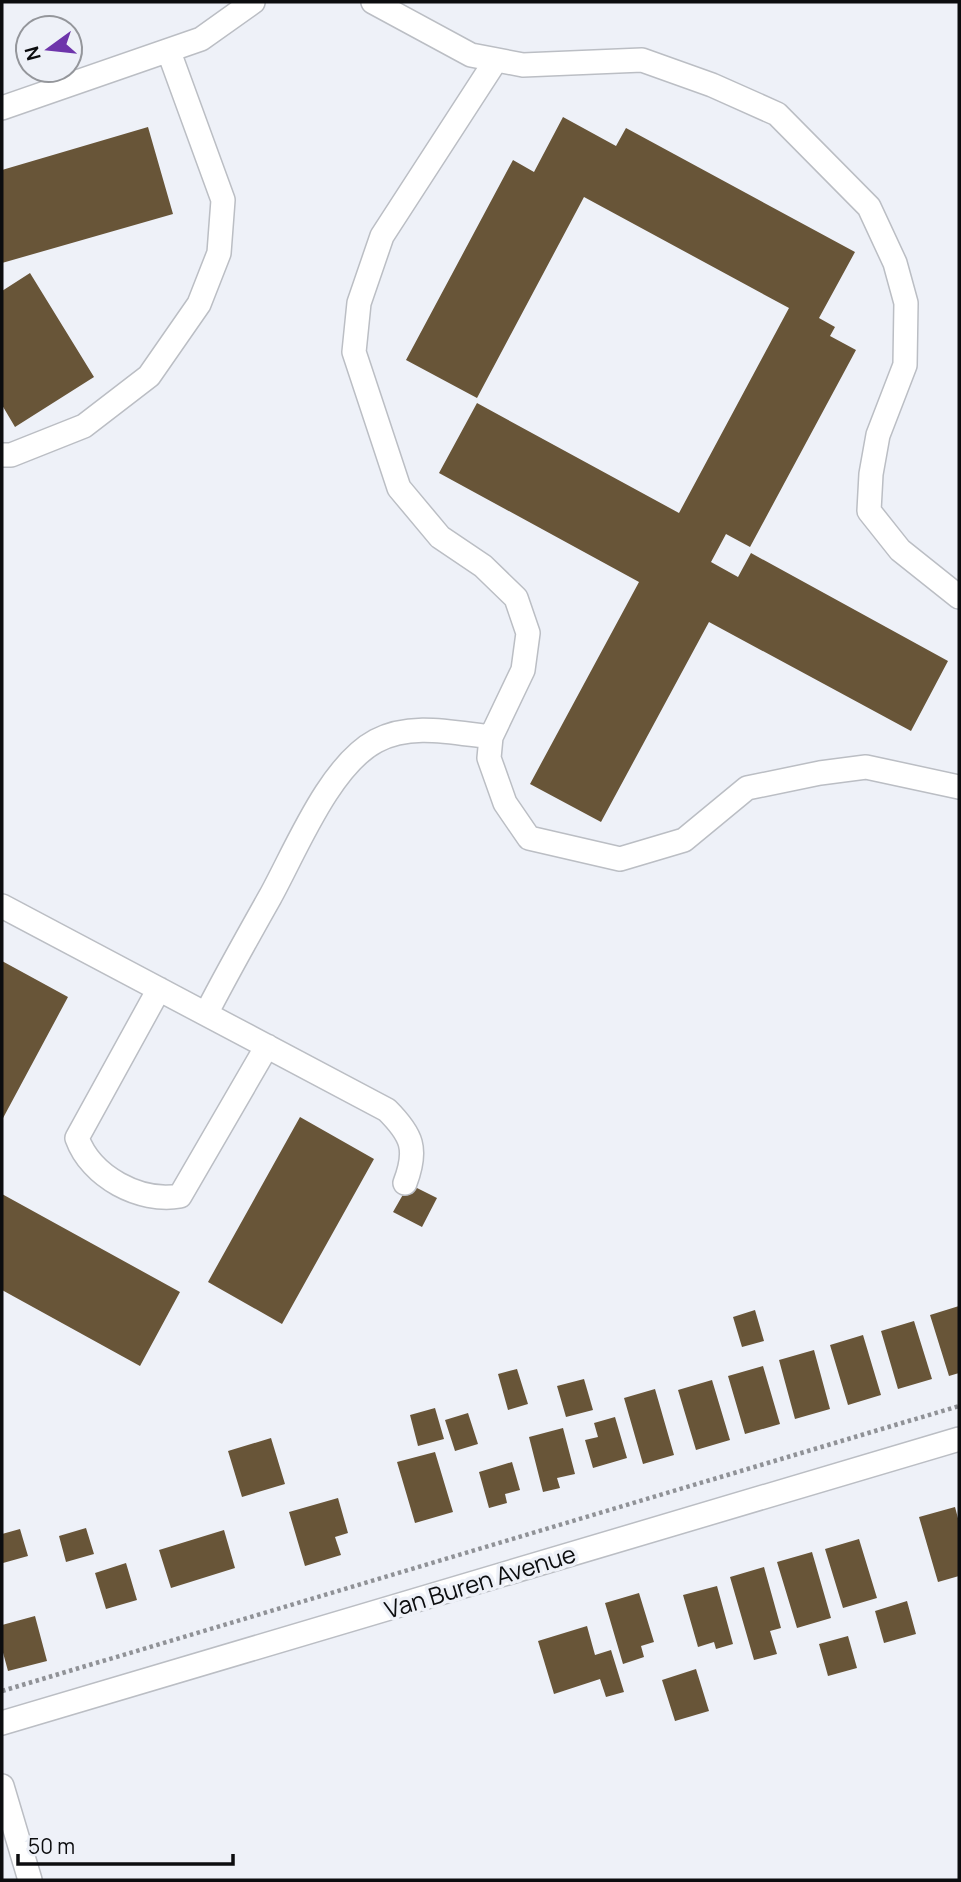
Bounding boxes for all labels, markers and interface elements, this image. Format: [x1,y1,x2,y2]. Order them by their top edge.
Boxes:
north arrow [14,14,84,84]
text: N [18,43,47,63]
street label: Van Buren Avenue [380,1536,580,1626]
scale bar [18,1822,233,1866]
text: 50 m [28,1832,75,1860]

